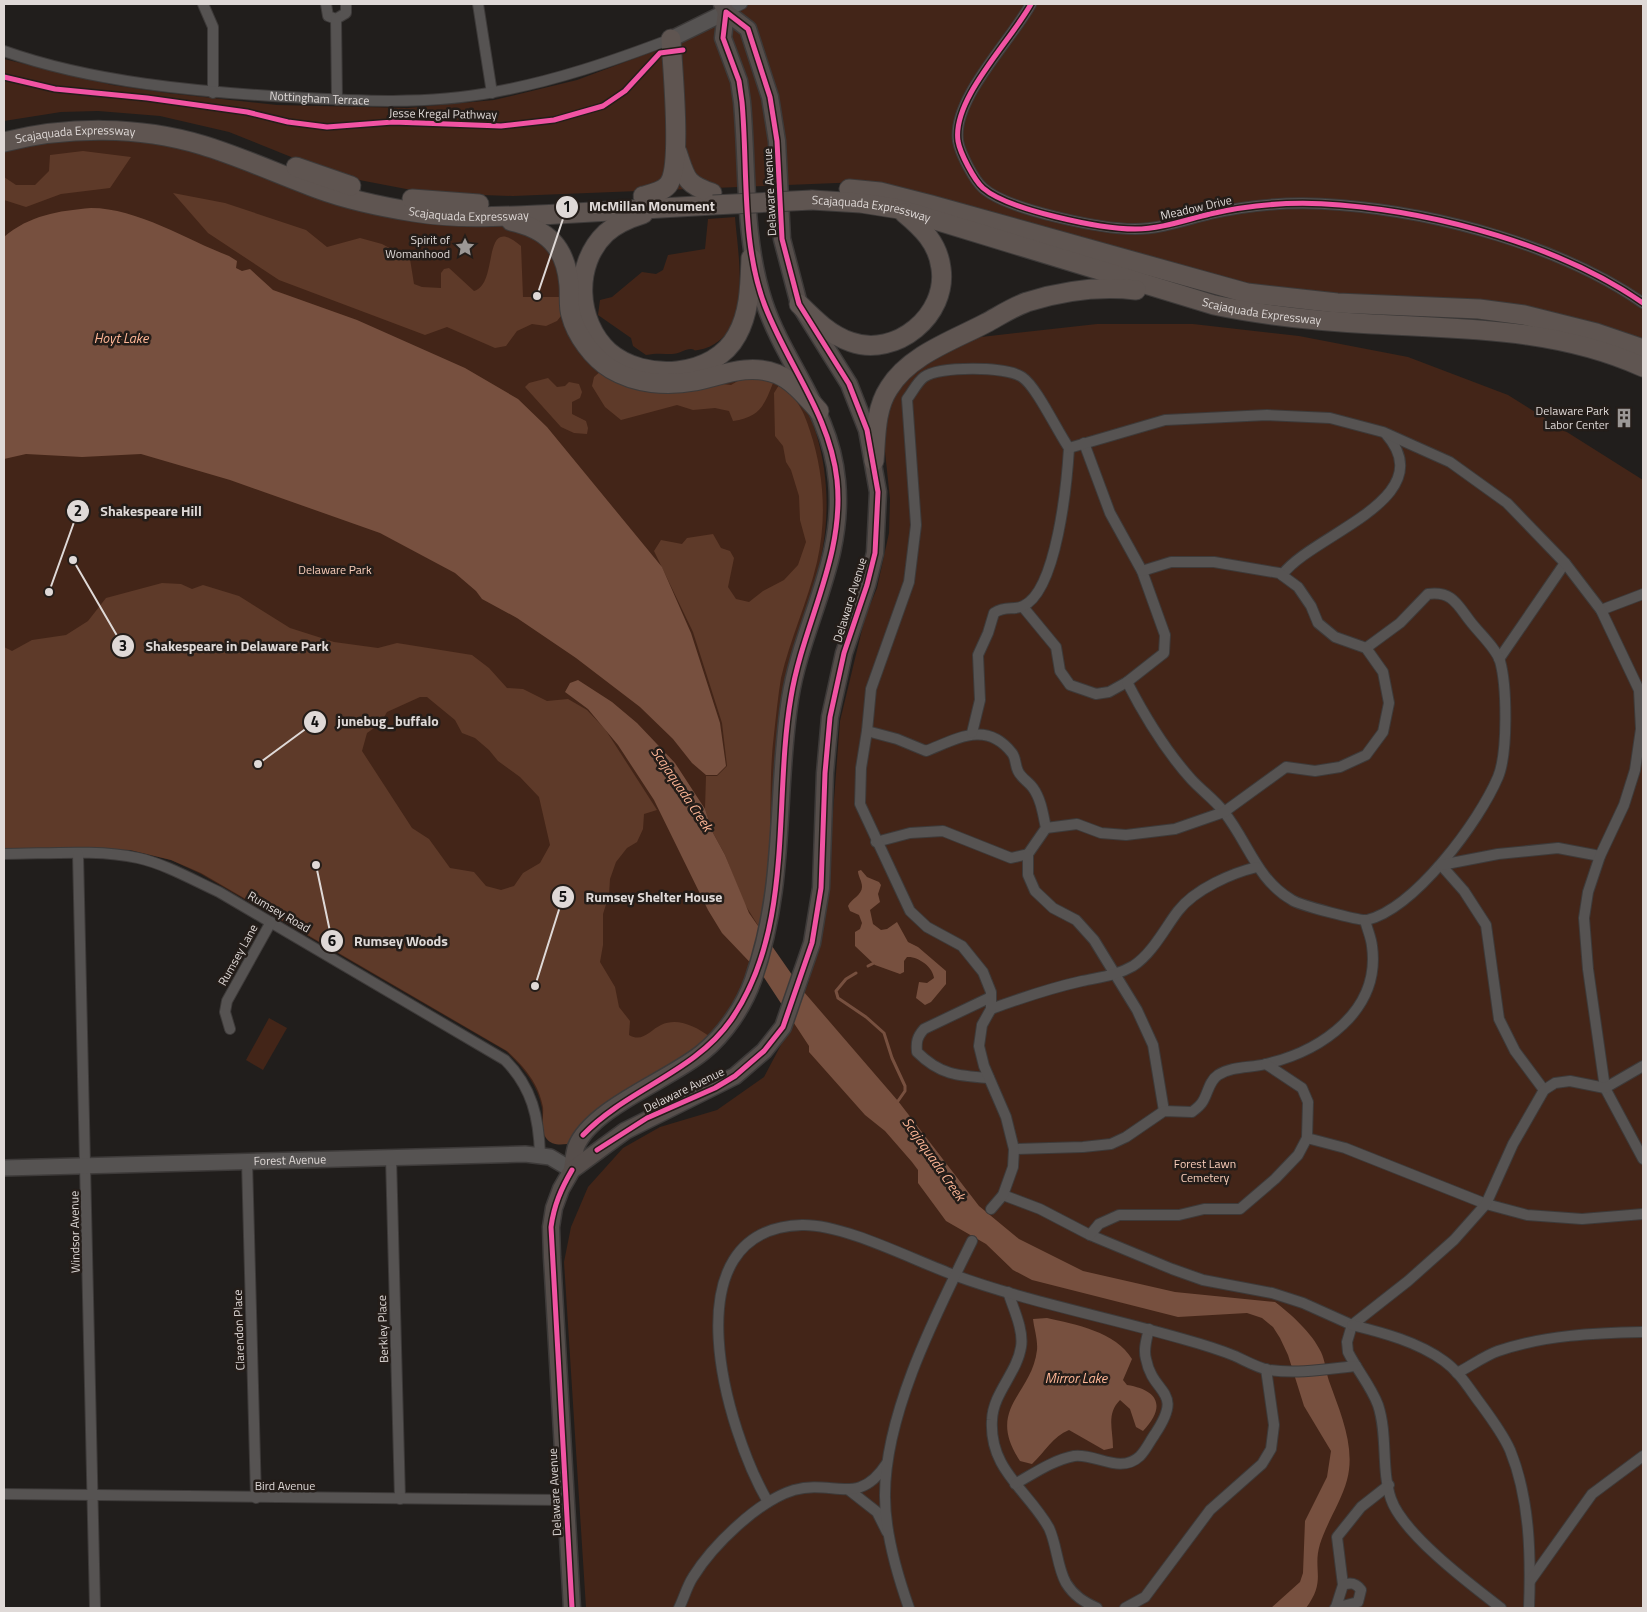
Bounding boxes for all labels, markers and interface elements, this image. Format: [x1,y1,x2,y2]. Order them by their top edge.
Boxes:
street label: Nottingham Terrace [269,86,370,110]
street label: Jesse Kregal Pathway [389,103,498,124]
street label: Scajaquada Expressway [13,120,136,148]
street label: Delaware Avenue [758,148,781,236]
street label: Scajaquada Expressway [811,190,933,227]
street label: Meadow Drive [1158,190,1233,225]
callout: McMillan Monument [554,192,725,221]
text: 1 [563,195,571,218]
text: McMillan Monument [589,195,715,216]
street label: Scajaquada Expressway [407,201,529,226]
place label: Spirit of Womanhood [385,230,450,263]
place icon: Spirit of Womanhood [454,236,476,258]
street label: Scajaquada Expressway [1200,292,1322,329]
water label: Hoyt Lake [94,327,150,348]
place label: Delaware Park Labor Center [1536,401,1609,434]
building icon: Delaware Park Labor Center [1613,407,1635,429]
callout: Shakespeare Hill [65,496,212,525]
text: 2 [74,499,82,522]
text: Shakespeare Hill [100,500,202,521]
street label: Delaware Avenue [828,555,871,645]
park label: Delaware Park [298,560,372,579]
callout: Shakespeare in Delaware Park [111,632,339,661]
text: 3 [119,634,127,657]
text: Shakespeare in Delaware Park [145,635,329,656]
callout: junebug_buffalo [302,707,449,736]
text: 4 [311,710,319,733]
text: junebug_buffalo [336,710,439,731]
water label: Scajaquada Creek [646,742,719,837]
callout: Rumsey Shelter House [550,883,732,912]
text: 5 [559,885,567,908]
street label: Rumsey Road [244,886,314,937]
text: Rumsey Shelter House [585,886,723,907]
street label: Rumsey Lane [213,920,262,989]
callout: Rumsey Woods [319,926,458,955]
text: 6 [328,929,336,952]
text: Rumsey Woods [354,930,448,951]
street label: Delaware Avenue [640,1062,727,1117]
water label: Scajaquada Creek [898,1113,972,1206]
street label: Forest Avenue [253,1149,326,1170]
park label: Forest Lawn Cemetery [1174,1154,1236,1187]
street label: Windsor Avenue [64,1191,85,1273]
street label: Clarendon Place [228,1289,249,1371]
street label: Berkley Place [372,1295,393,1363]
water label: Mirror Lake [1045,1367,1109,1388]
street label: Delaware Avenue [543,1448,566,1536]
street label: Bird Avenue [255,1476,315,1495]

